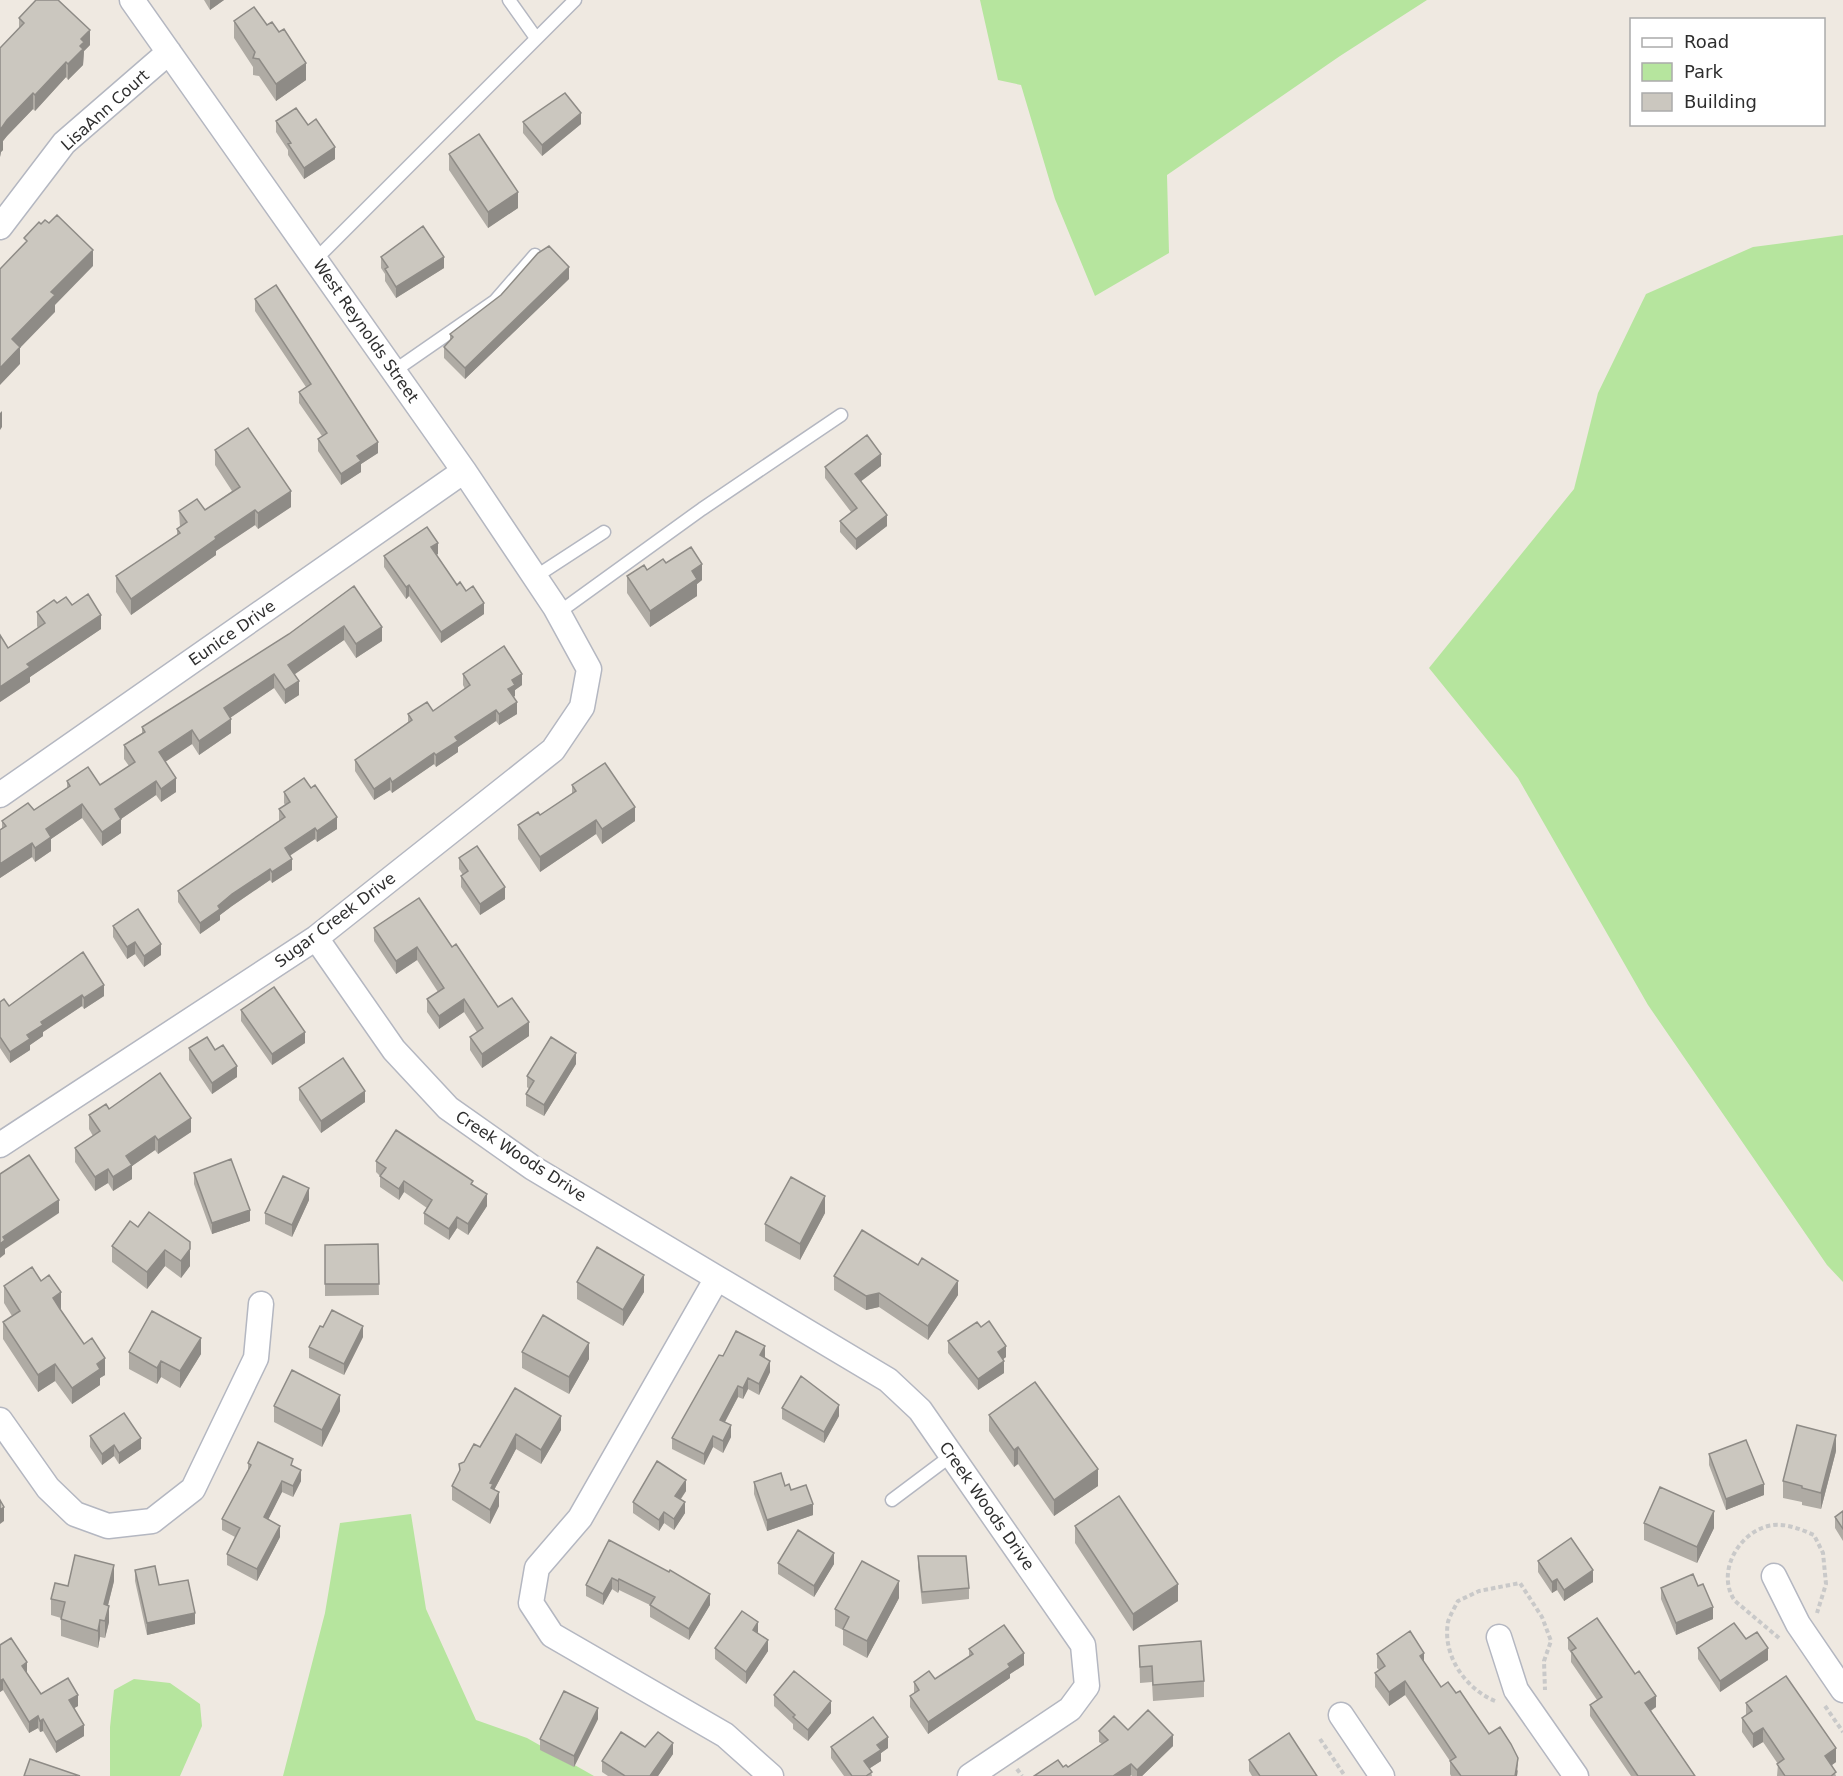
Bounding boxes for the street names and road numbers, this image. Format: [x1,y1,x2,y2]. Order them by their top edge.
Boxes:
street label: LisaAnn Court [57,66,153,154]
street label: West Reynolds Street [309,256,423,406]
street label: Eunice Drive [185,596,279,670]
street label: Sugar Creek Drive [271,868,399,972]
street label: Creek Woods Drive [452,1107,590,1205]
street label: Creek Woods Drive [936,1438,1038,1574]

